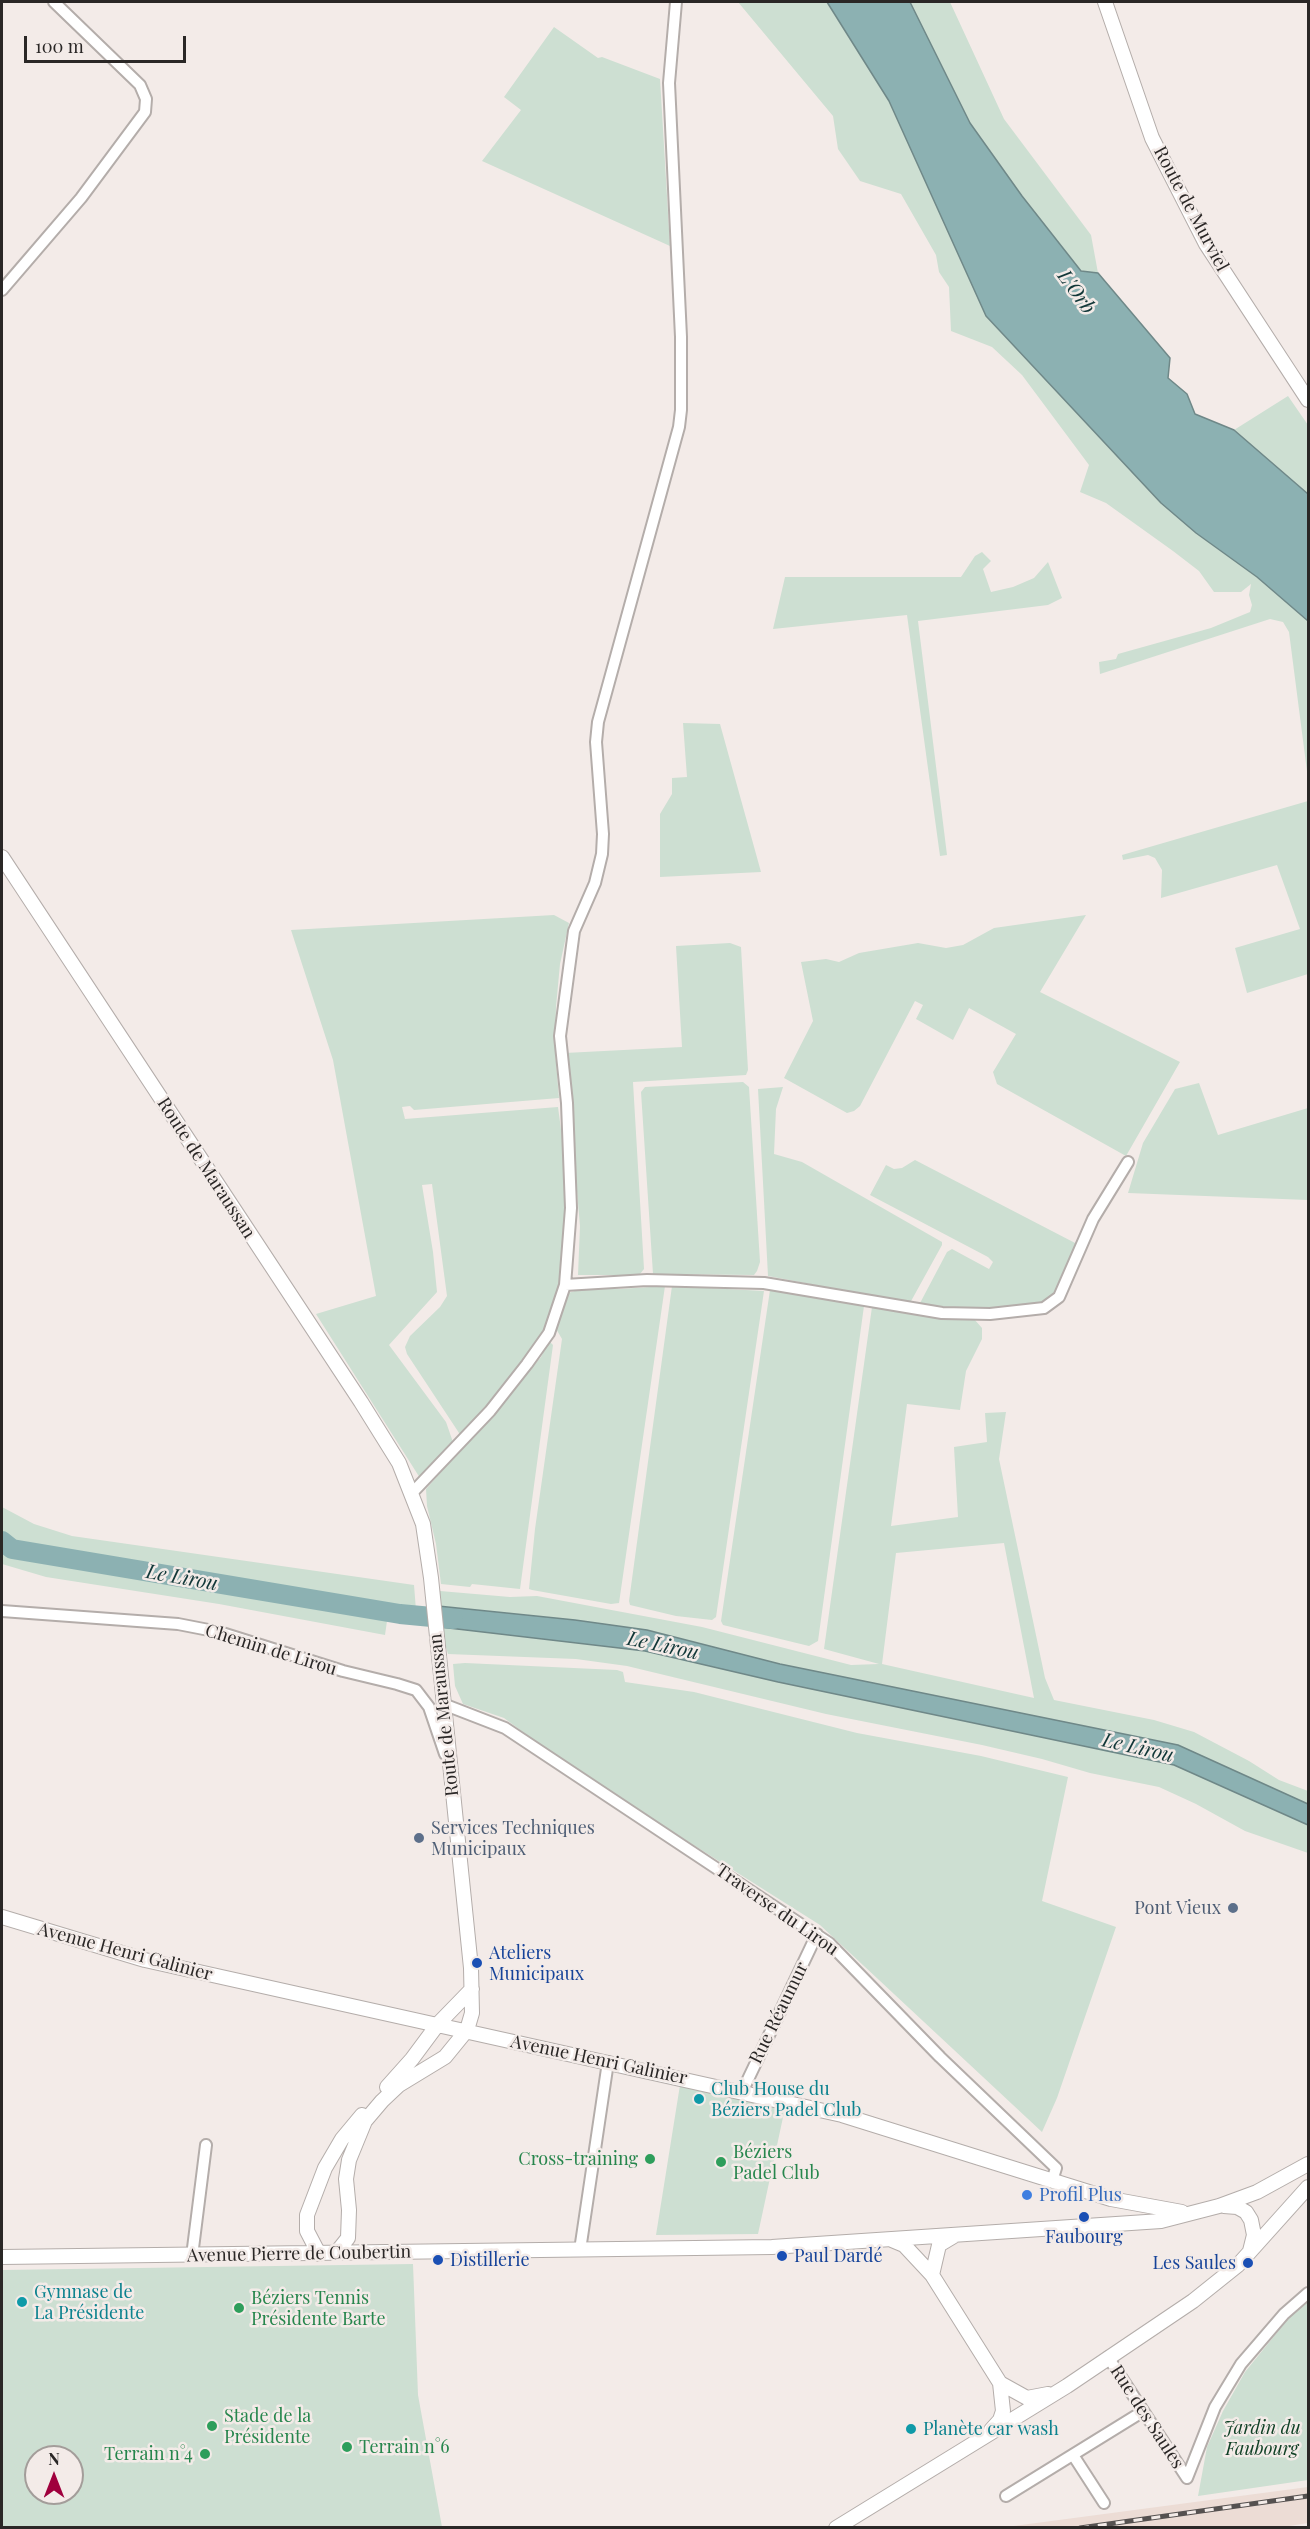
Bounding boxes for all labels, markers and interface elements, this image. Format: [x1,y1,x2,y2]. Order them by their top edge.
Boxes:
scale bar [27,24,189,62]
text: 100 m [35,34,84,58]
street label: Route de Murviel [1149,143,1233,275]
water label: L'Orb [1052,265,1100,319]
street label: Route de Maraussan [152,1093,260,1243]
water label: Le Lirou [144,1560,220,1596]
street label: Chemin de Lirou [203,1620,339,1680]
water label: Le Lirou [625,1627,701,1665]
street label: Route de Maraussan [425,1632,463,1798]
water label: Le Lirou [1100,1728,1176,1768]
place label: Services Techniques Municipaux [431,1817,595,1860]
marker: Services Techniques Municipaux [412,1831,426,1845]
street label: Traverse du Lirou [712,1860,842,1960]
place label: Pont Vieux [1134,1897,1221,1919]
marker: Pont Vieux [1226,1901,1240,1915]
street label: Avenue Henri Galinier [35,1918,215,1986]
place label: Ateliers Municipaux [489,1942,584,1984]
marker: Ateliers Municipaux [470,1956,484,1970]
street label: Rue Réaumur [745,1959,813,2067]
street label: Avenue Henri Galinier [509,2031,689,2089]
place label: Club House du Béziers Padel Club [711,2078,861,2120]
marker: Club House du Béziers Padel Club [692,2092,706,2106]
place label: Béziers Padel Club [733,2141,820,2184]
place label: Cross-training [518,2148,638,2170]
marker: Cross-training [643,2152,657,2166]
marker: Béziers Padel Club [714,2155,728,2169]
place label: Profil Plus [1039,2184,1122,2206]
marker: Profil Plus [1020,2188,1034,2202]
marker: Faubourg [1077,2210,1091,2224]
place label: Faubourg [1045,2226,1123,2248]
street label: Avenue Pierre de Coubertin [187,2241,411,2267]
place label: Paul Dardé [794,2245,883,2267]
place label: Distillerie [450,2249,530,2271]
marker: Paul Dardé [775,2249,789,2263]
place label: Les Saules [1153,2252,1236,2274]
marker: Distillerie [431,2253,445,2267]
marker: Les Saules [1241,2256,1255,2270]
place label: Gymnase de La Présidente [34,2281,144,2324]
place label: Béziers Tennis Présidente Barte [251,2287,386,2330]
marker: Gymnase de La Présidente [15,2295,29,2309]
marker: Béziers Tennis Présidente Barte [232,2301,246,2315]
street label: Rue des Saules [1106,2361,1188,2473]
place label: Stade de la Présidente [224,2405,311,2448]
park label: Jardin du Faubourg [1223,2417,1301,2460]
place label: Planète car wash [923,2418,1059,2440]
marker: Stade de la Présidente [205,2419,219,2433]
marker: Planète car wash [904,2422,918,2436]
place label: Terrain n°6 [359,2436,450,2458]
marker: Terrain n°6 [340,2440,354,2454]
place label: Terrain n°4 [104,2443,193,2465]
north arrow [24,2445,84,2505]
marker: Terrain n°4 [198,2447,212,2461]
text: N [48,2448,60,2469]

